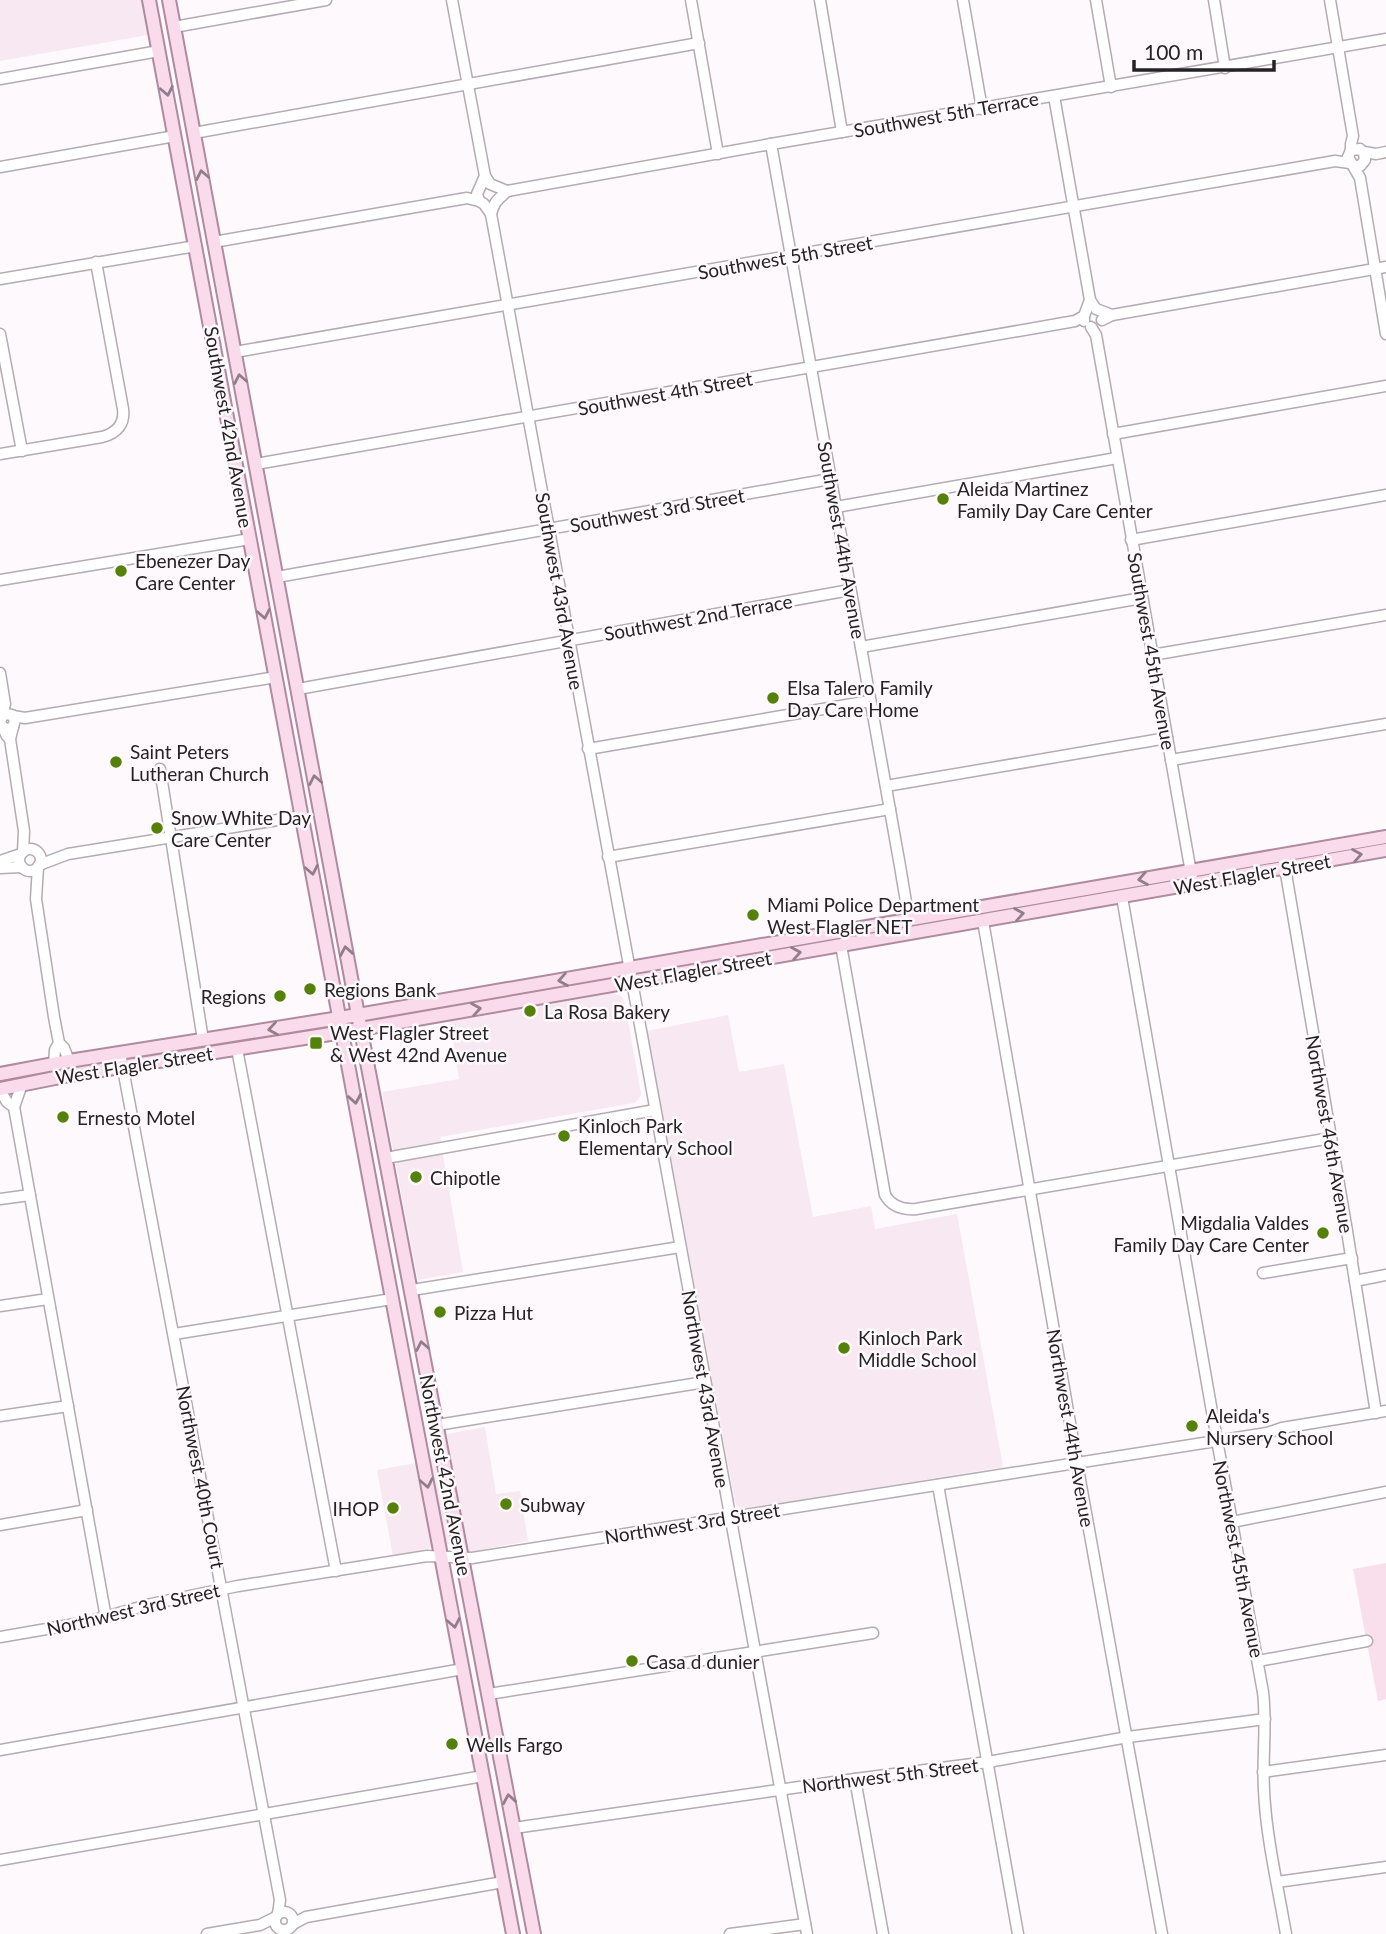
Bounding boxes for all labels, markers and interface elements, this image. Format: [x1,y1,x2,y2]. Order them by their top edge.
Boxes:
scale bar [1134,28,1274,72]
text: 100 m [1144,39,1203,64]
one-way arrow [158,85,173,97]
street label: Southwest 5th Terrace [852,86,1040,142]
one-way arrow [195,169,210,181]
street label: Southwest 5th Street [696,230,874,284]
street label: Southwest 42nd Avenue [200,324,258,530]
street label: Southwest 4th Street [576,366,754,420]
one-way arrow [233,373,248,385]
street label: Southwest 44th Avenue [813,439,871,641]
place label: Aleida Martinez Family Day Care Center [957,477,1153,522]
street label: Southwest 3rd Street [568,483,746,537]
street label: Southwest 43rd Avenue [531,490,589,692]
marker: Aleida Martinez Family Day Care Center [935,491,951,507]
place label: Ebenezer Day Care Center [135,549,250,594]
street label: Southwest 45th Avenue [1123,550,1181,752]
marker: Ebenezer Day Care Center [113,563,129,579]
street label: Southwest 2nd Terrace [602,589,794,645]
one-way arrow [256,608,271,620]
place label: Elsa Talero Family Day Care Home [787,676,933,721]
marker: Elsa Talero Family Day Care Home [765,690,781,706]
place label: Saint Peters Lutheran Church [130,740,269,785]
marker: Saint Peters Lutheran Church [108,754,124,770]
one-way arrow [308,774,323,785]
place label: Snow White Day Care Center [171,806,311,851]
marker: Snow White Day Care Center [149,820,165,836]
street label: West Flagler Street [1172,849,1332,899]
one-way arrow [1351,849,1363,864]
one-way arrow [304,864,319,876]
one-way arrow [1137,871,1149,886]
place label: Miami Police Department West Flagler NET [767,893,979,938]
marker: Miami Police Department West Flagler NET [745,907,761,923]
one-way arrow [1013,908,1025,923]
one-way arrow [340,945,355,957]
street label: West Flagler Street [613,946,773,996]
one-way arrow [790,946,802,961]
one-way arrow [557,972,569,987]
place label: Regions Bank [324,978,436,1001]
marker: Regions Bank [302,981,318,997]
place label: Regions [201,985,266,1008]
marker: Regions [272,988,288,1004]
place label: La Rosa Bakery [544,1000,670,1023]
one-way arrow [470,1002,482,1017]
marker: La Rosa Bakery [522,1003,538,1019]
one-way arrow [267,1021,279,1036]
place label: West Flagler Street & West 42nd Avenue [330,1021,507,1066]
street label: Northwest 46th Avenue [1301,1033,1359,1235]
marker: West Flagler Street & West 42nd Avenue [308,1035,324,1051]
street label: West Flagler Street [54,1041,214,1089]
one-way arrow [347,1093,362,1105]
place label: Ernesto Motel [77,1106,195,1129]
marker: Ernesto Motel [55,1109,71,1125]
place label: Kinloch Park Elementary School [578,1114,733,1159]
marker: Kinloch Park Elementary School [556,1128,572,1144]
place label: Chipotle [430,1166,500,1189]
marker: Chipotle [408,1169,424,1185]
place label: Migdalia Valdes Family Day Care Center [1113,1211,1309,1256]
marker: Migdalia Valdes Family Day Care Center [1315,1225,1331,1241]
street label: Northwest 43rd Avenue [677,1288,735,1490]
place label: Pizza Hut [454,1301,533,1324]
marker: Pizza Hut [432,1304,448,1320]
place label: Kinloch Park Middle School [858,1326,977,1371]
street label: Northwest 44th Avenue [1042,1327,1100,1529]
one-way arrow [415,1340,430,1352]
marker: Kinloch Park Middle School [836,1340,852,1356]
street label: Northwest 42nd Avenue [415,1372,477,1578]
street label: Northwest 40th Court [172,1384,230,1571]
place label: Aleida's Nursery School [1206,1404,1333,1449]
marker: Aleida's Nursery School [1184,1418,1200,1434]
street label: Northwest 45th Avenue [1209,1458,1269,1660]
one-way arrow [419,1477,434,1489]
place label: Subway [520,1493,585,1516]
marker: Subway [498,1496,514,1512]
place label: IHOP [333,1497,379,1520]
street label: Northwest 3rd Street [603,1498,781,1548]
marker: IHOP [385,1500,401,1516]
street label: Northwest 3rd Street [44,1578,222,1640]
one-way arrow [446,1617,461,1629]
place label: Casa d dunier [646,1650,760,1673]
marker: Casa d dunier [624,1653,640,1669]
place label: Wells Fargo [466,1733,563,1756]
marker: Wells Fargo [444,1736,460,1752]
street label: Northwest 5th Street [801,1753,980,1797]
one-way arrow [502,1794,517,1806]

